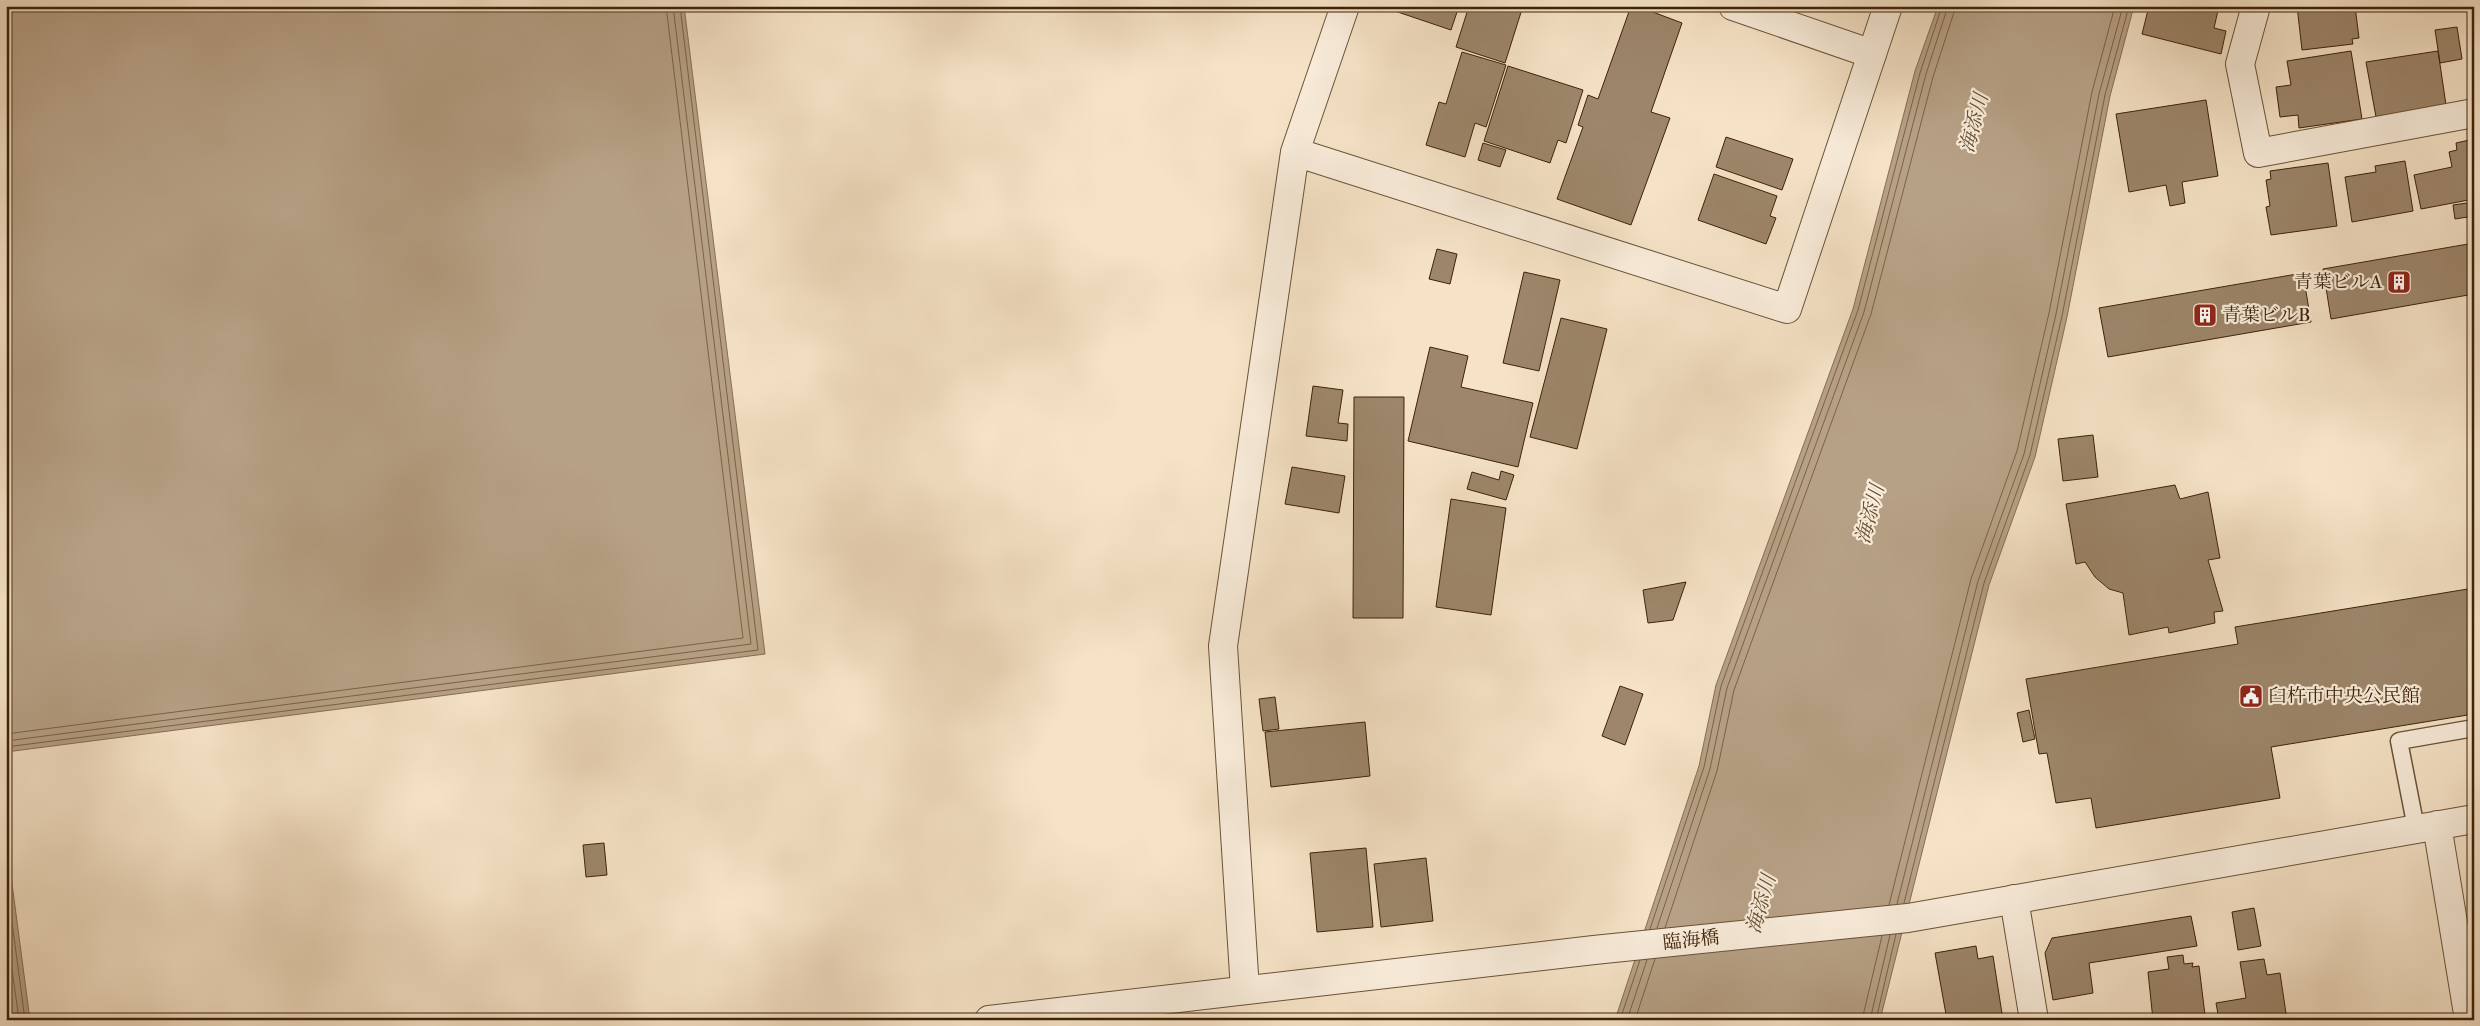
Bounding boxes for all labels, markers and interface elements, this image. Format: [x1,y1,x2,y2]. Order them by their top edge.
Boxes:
water label: 海添川 [1955,89,1993,155]
building icon: 青葉ビルA [2386,269,2412,295]
place label: 青葉ビルA [2294,271,2383,293]
building icon: 青葉ビルB [2192,302,2218,328]
place label: 青葉ビルB [2222,304,2310,326]
water label: 海添川 [1851,480,1889,546]
public building icon: 臼杵市中央公民館 [2238,683,2264,709]
place label: 臼杵市中央公民館 [2268,685,2420,707]
water label: 海添川 [1742,870,1781,936]
street label: 臨海橋 [1661,926,1721,954]

